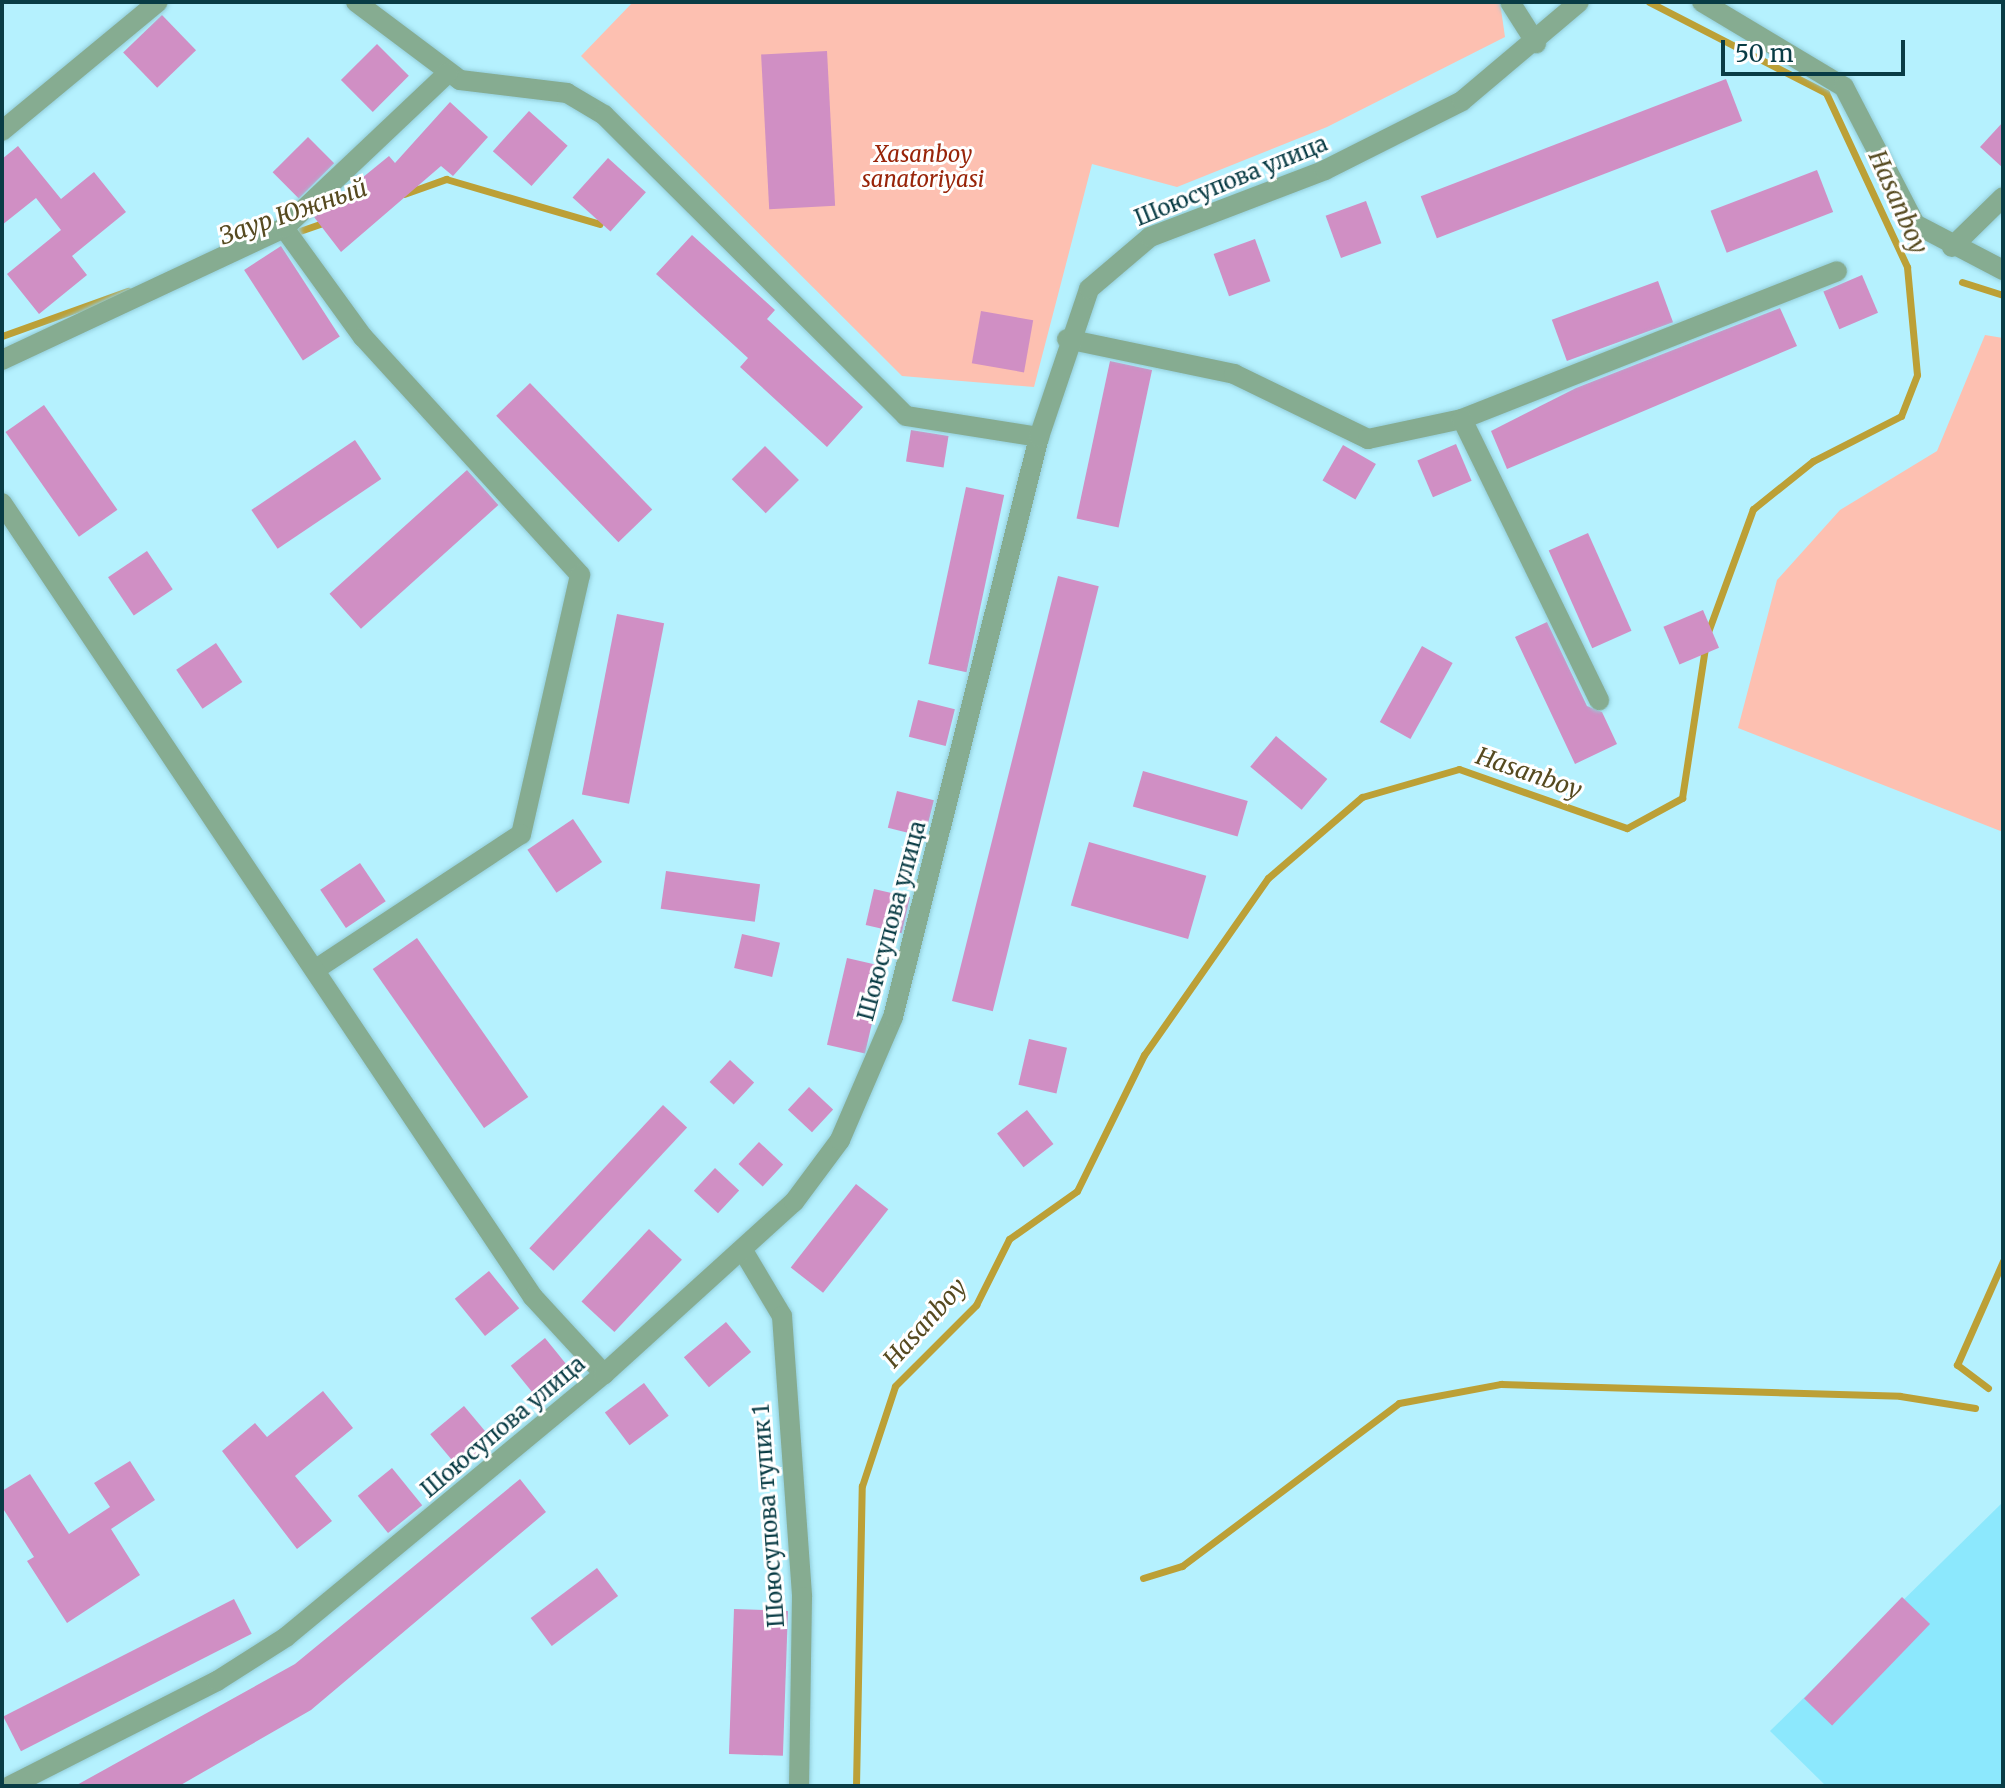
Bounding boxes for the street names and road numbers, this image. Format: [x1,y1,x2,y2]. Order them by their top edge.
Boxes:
street label: Шоюсупова улица [1131,130,1331,232]
street label: Шоюсупова улица [853,818,931,1024]
street label: Шоюсупова улица [416,1351,590,1503]
street label: Шоюсупова тупик 1 [748,1403,790,1629]

